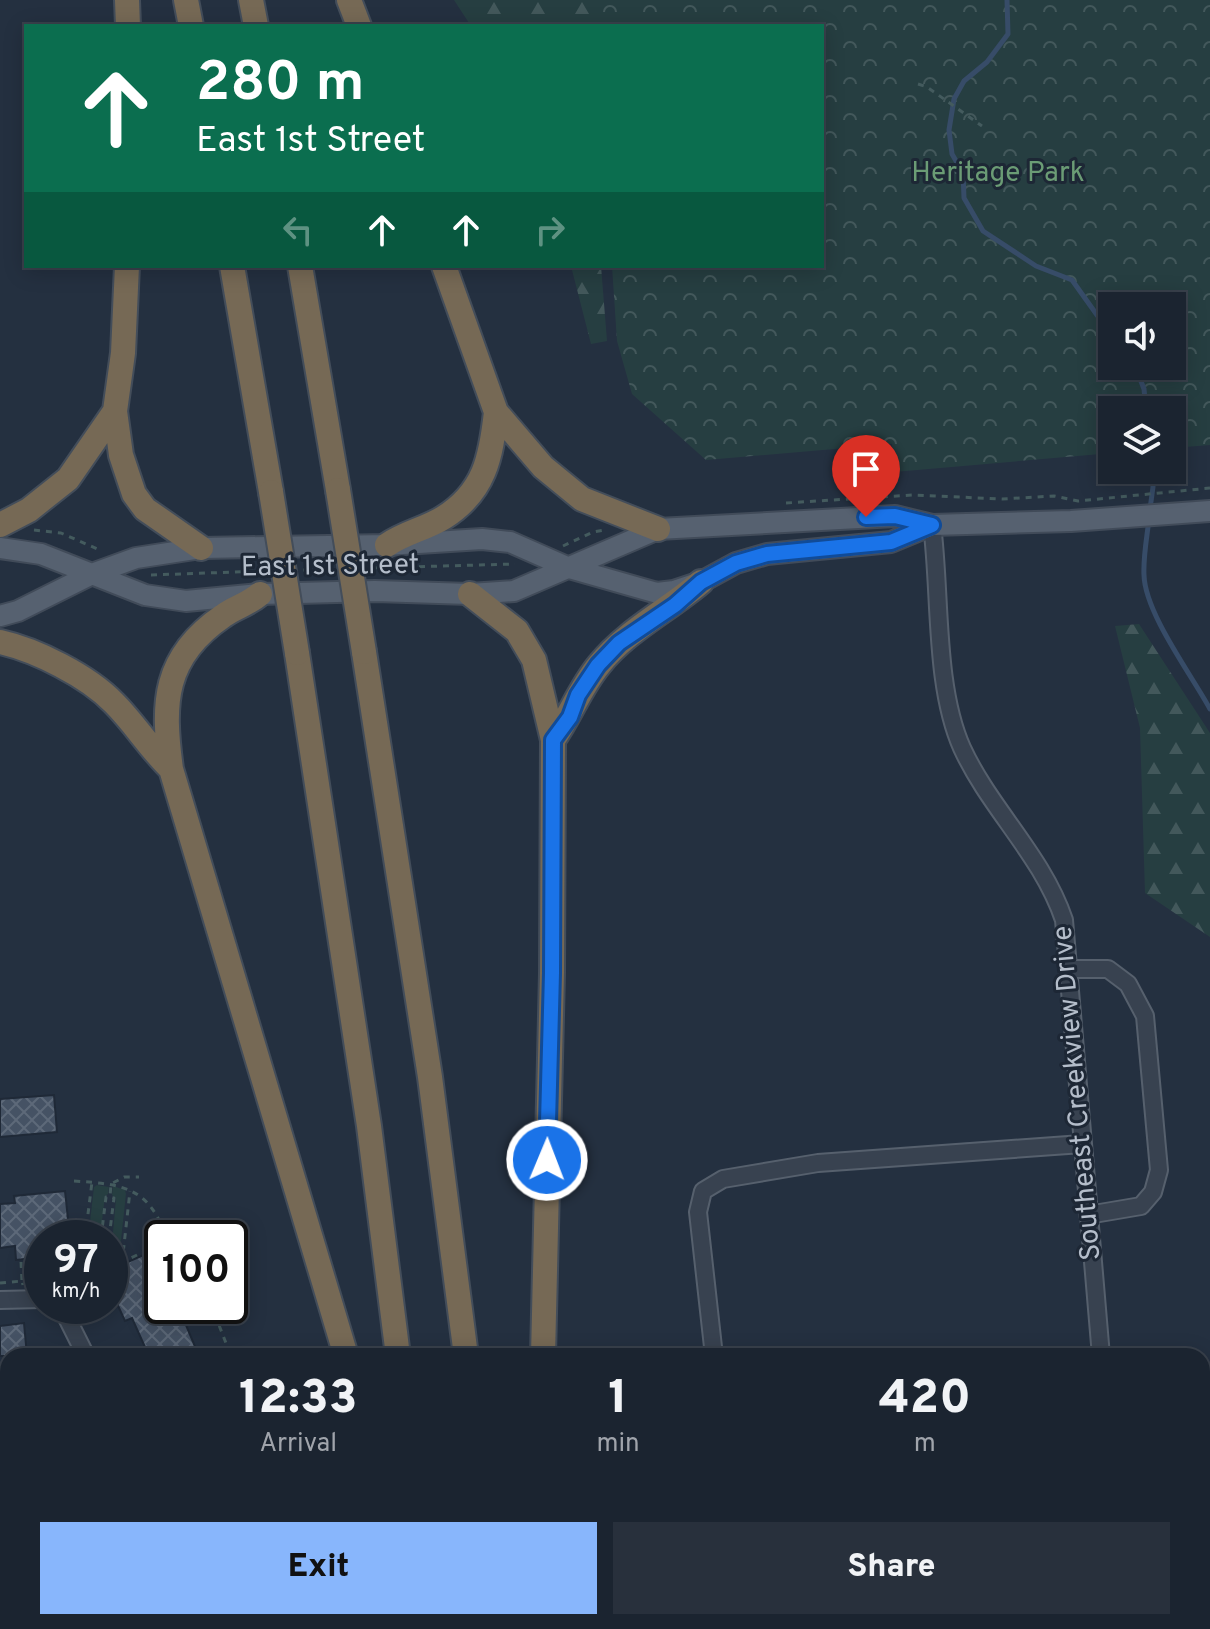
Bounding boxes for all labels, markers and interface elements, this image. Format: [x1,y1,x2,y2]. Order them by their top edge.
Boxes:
text: 280 m [196,50,364,120]
icon: ahead [64,56,168,160]
text: East 1st Street [196,119,425,165]
park label: Heritage Park [911,156,1085,192]
icon: left [276,208,320,252]
icon: ahead [360,208,404,252]
icon: ahead [444,208,488,252]
icon: right [528,208,572,252]
map controls [1098,292,1186,484]
button: sound [1098,292,1186,380]
button: layers [1098,396,1186,484]
pin [832,435,900,517]
icon: arrive [844,447,888,491]
street label: East 1st Street [241,547,419,587]
street label: Southeast Creekview Drive [1045,924,1111,1262]
position arrow [505,1118,589,1202]
speed limit sign: 100 [144,1220,248,1324]
text: 97 [53,1237,99,1287]
text: km/h [52,1279,100,1305]
text: 12:33 [239,1370,357,1430]
text: 1 [608,1370,628,1430]
text: 420 [879,1370,971,1430]
text: Arrival [259,1428,337,1461]
text: min [596,1428,640,1461]
text: m [914,1428,936,1461]
button: Exit [40,1522,597,1614]
button: Share [613,1522,1170,1614]

